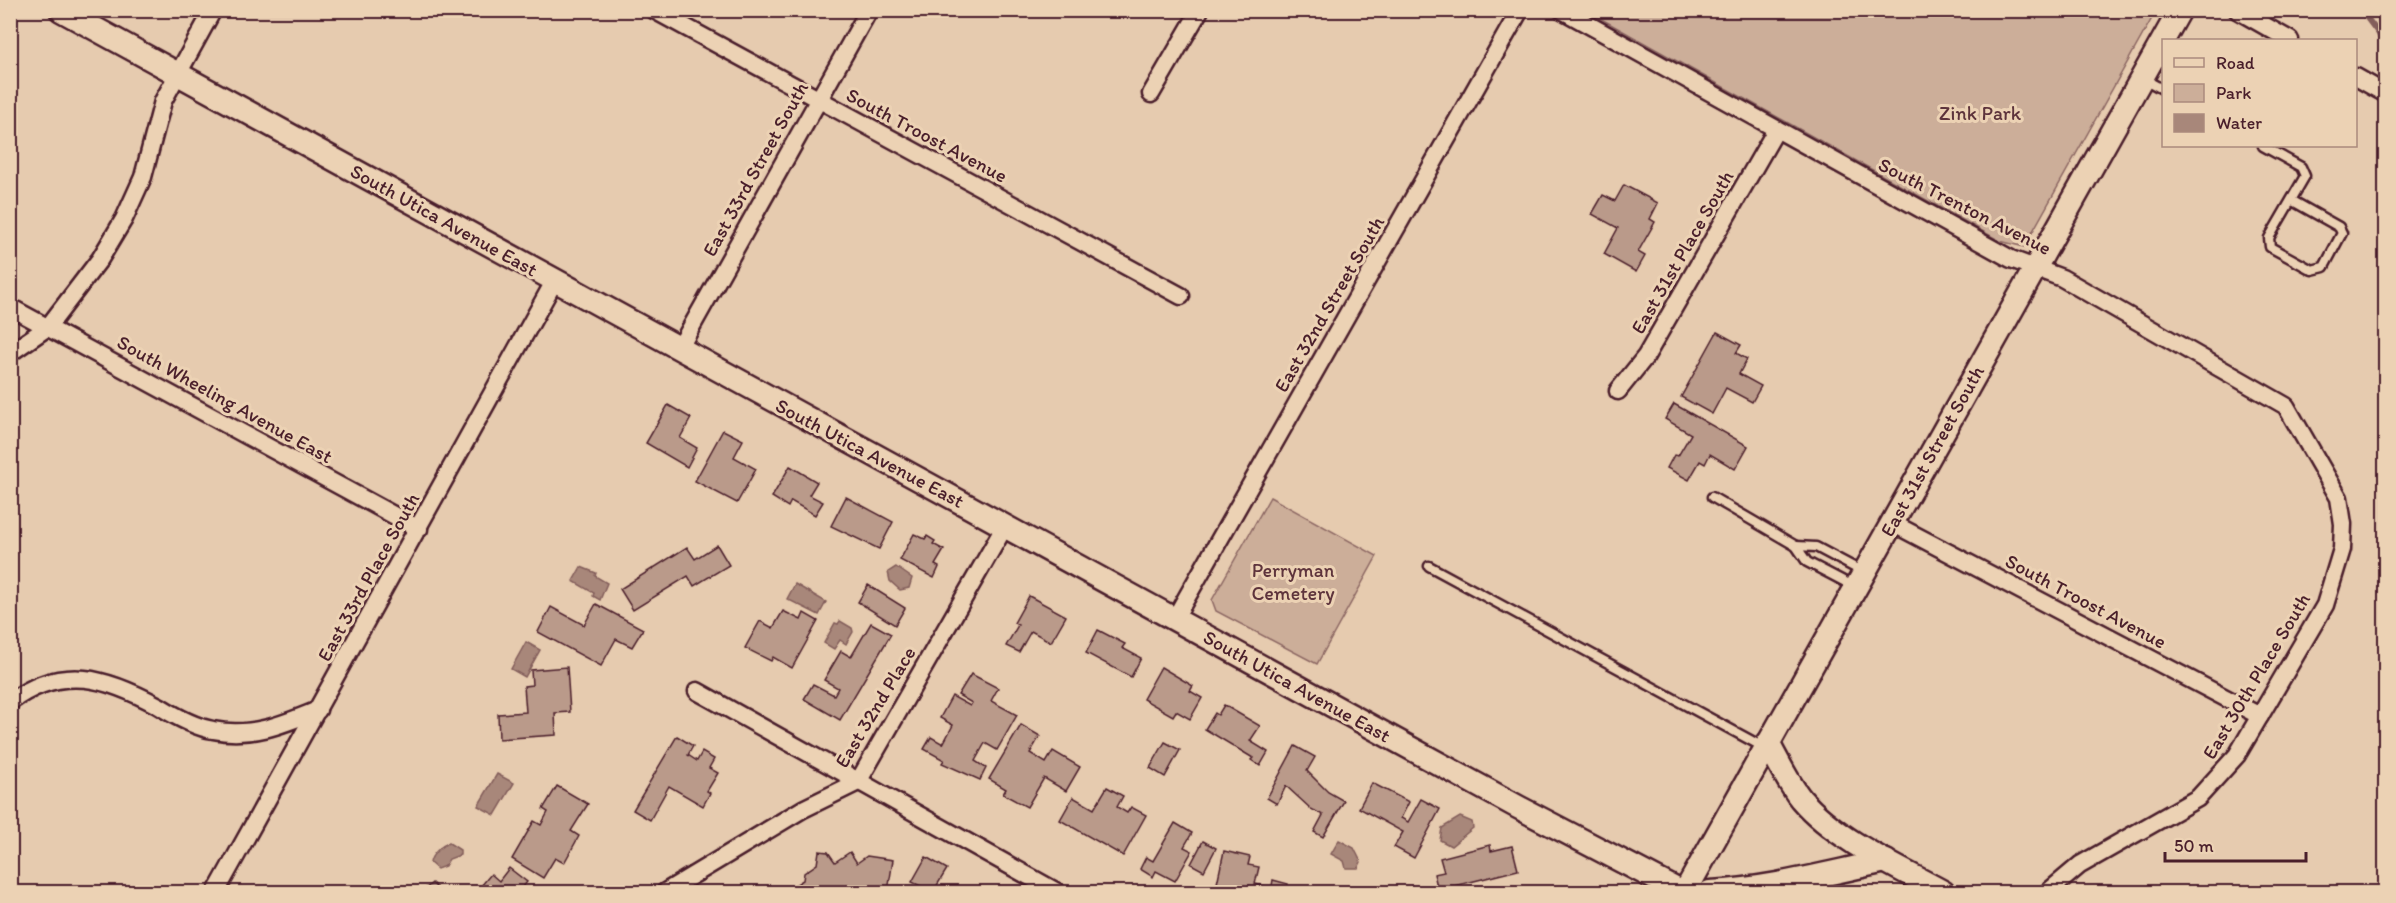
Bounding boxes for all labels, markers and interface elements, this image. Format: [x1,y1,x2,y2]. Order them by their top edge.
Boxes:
legend [2162,39,2357,147]
text: Road [2216,52,2255,74]
street label: East 33rd Street South [697,77,813,260]
street label: South Troost Avenue [843,82,1011,188]
text: Park [2216,82,2251,104]
park label: Zink Park [1939,101,2022,125]
text: Water [2216,112,2262,134]
street label: South Trenton Avenue [1875,152,2055,260]
street label: South Utica Avenue East [346,159,542,282]
street label: East 31st Place South [1625,166,1739,338]
street label: East 32nd Street South [1269,212,1389,396]
street label: South Wheeling Avenue East [113,330,337,468]
street label: East 31st Street South [1875,361,1989,541]
street label: South Utica Avenue East [772,393,969,513]
street label: East 33rd Place South [312,489,424,665]
street label: South Troost Avenue [2002,548,2170,654]
park label: Perryman Cemetery [1251,558,1335,605]
street label: East 30th Place South [2197,589,2315,763]
street label: South Utica Avenue East [1199,625,1395,748]
street label: East 32nd Place [829,642,921,772]
scale bar [2165,825,2306,863]
text: 50 m [2174,835,2214,857]

